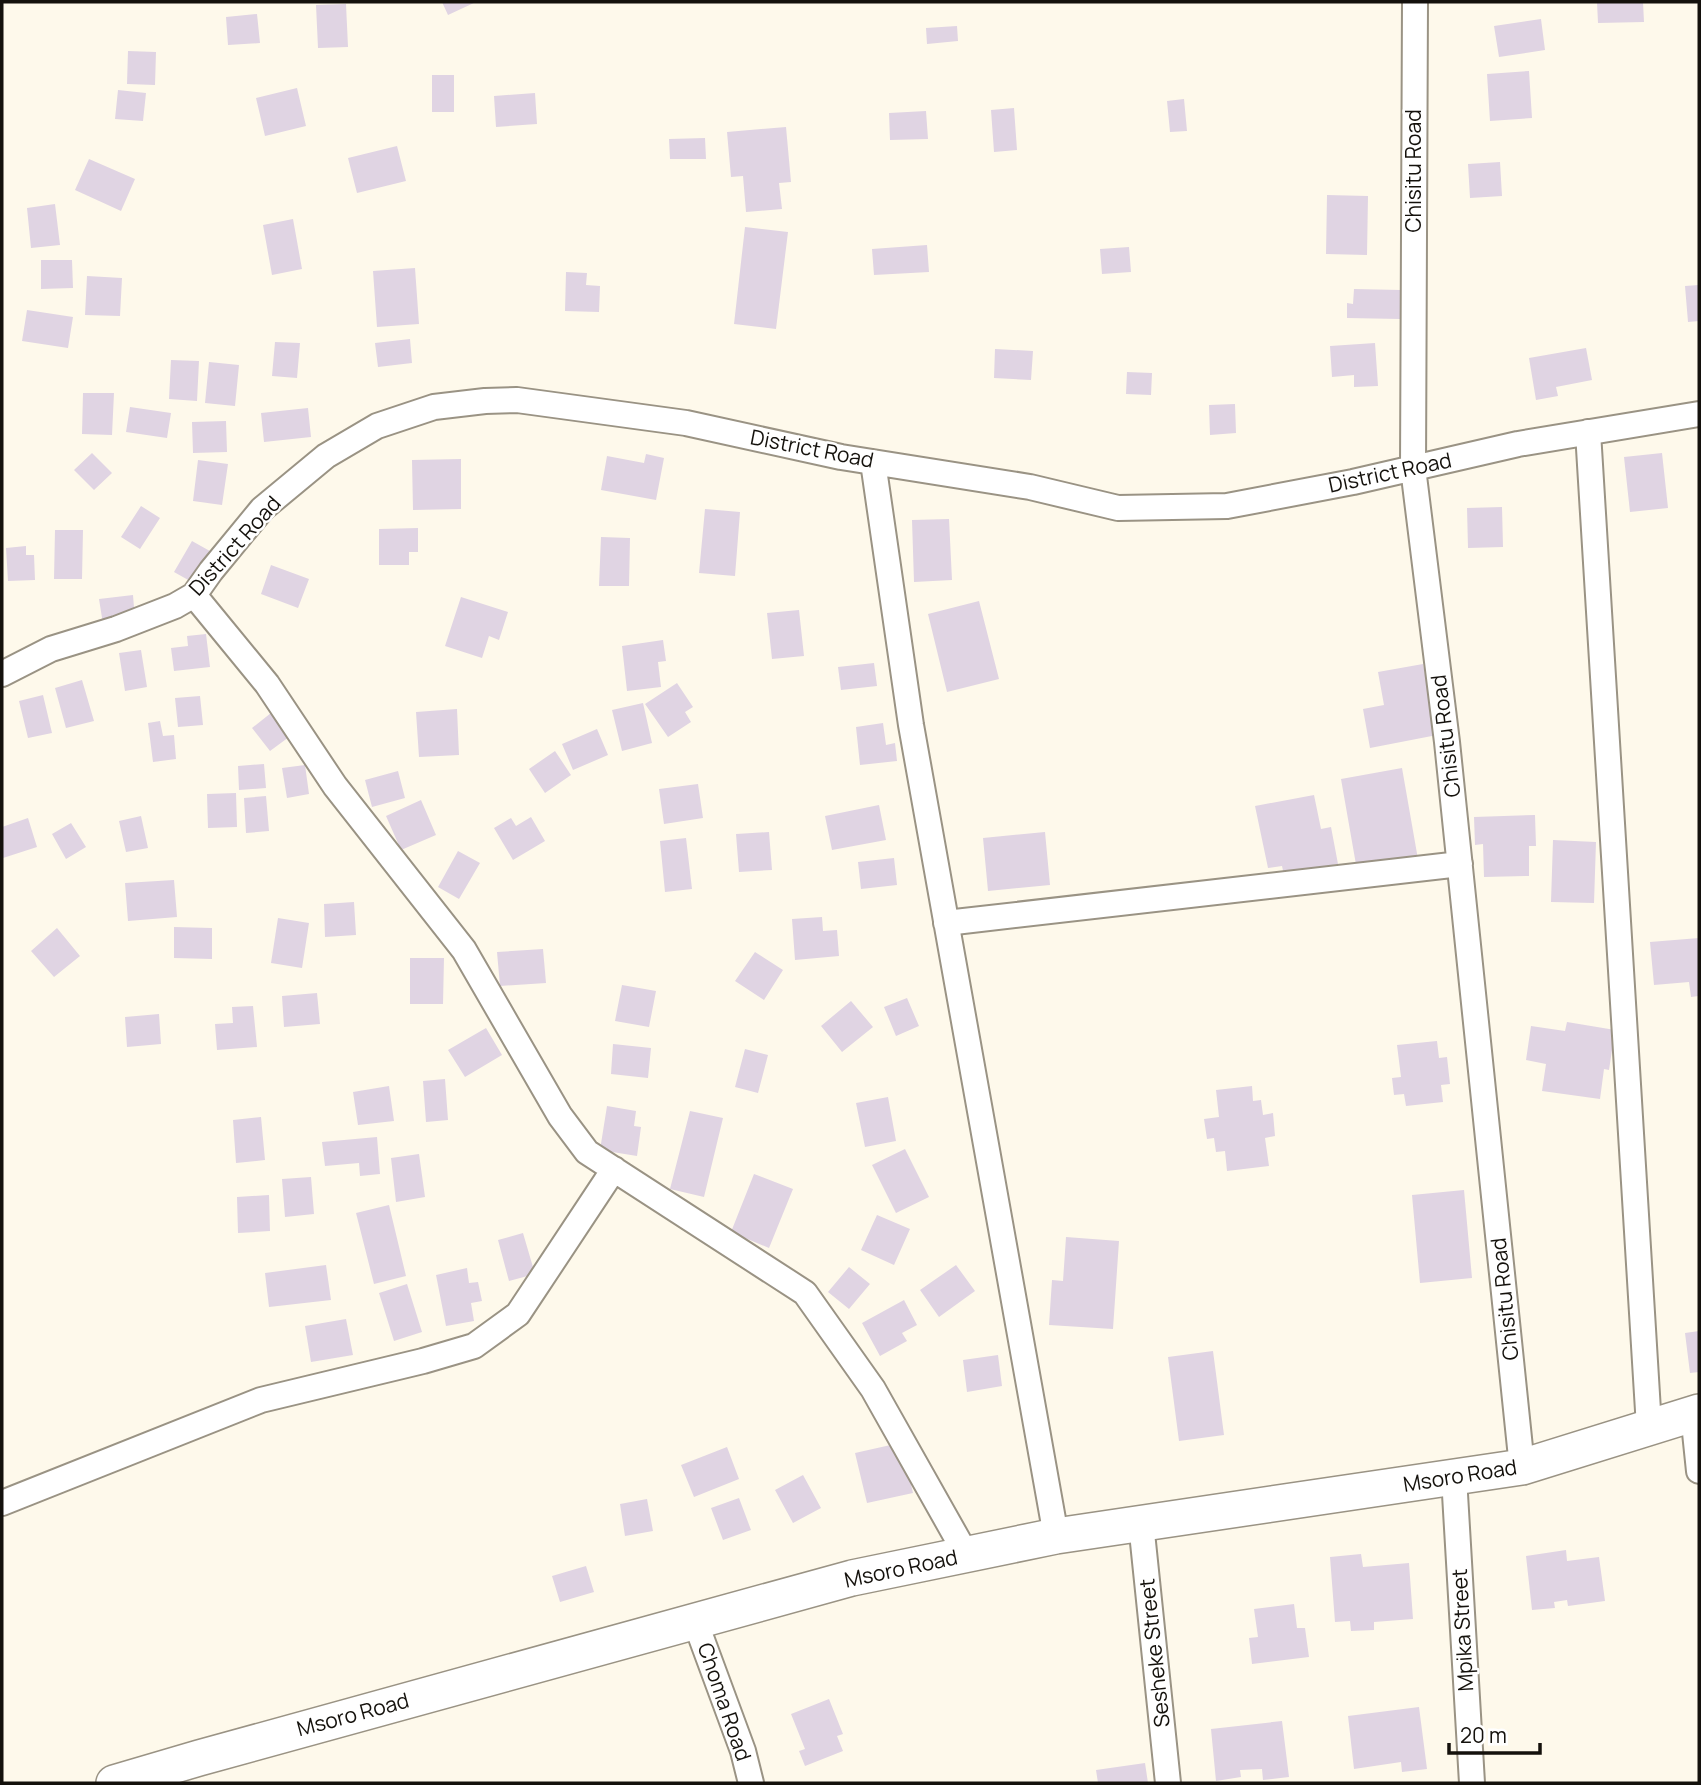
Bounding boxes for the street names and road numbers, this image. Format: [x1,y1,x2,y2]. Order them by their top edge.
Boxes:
street label: Chisitu Road [1399,109,1427,233]
street label: District Road [748,422,876,474]
street label: District Road [1326,445,1454,499]
street label: District Road [182,490,286,601]
street label: Chisitu Road [1424,673,1466,799]
street label: Chisitu Road [1484,1236,1524,1362]
street label: Msoro Road [1401,1452,1519,1498]
street label: Msoro Road [842,1542,960,1594]
street label: Mpika Street [1445,1568,1479,1692]
street label: Sesheke Street [1132,1577,1176,1729]
street label: Choma Road [692,1639,758,1765]
street label: Msoro Road [294,1686,412,1742]

